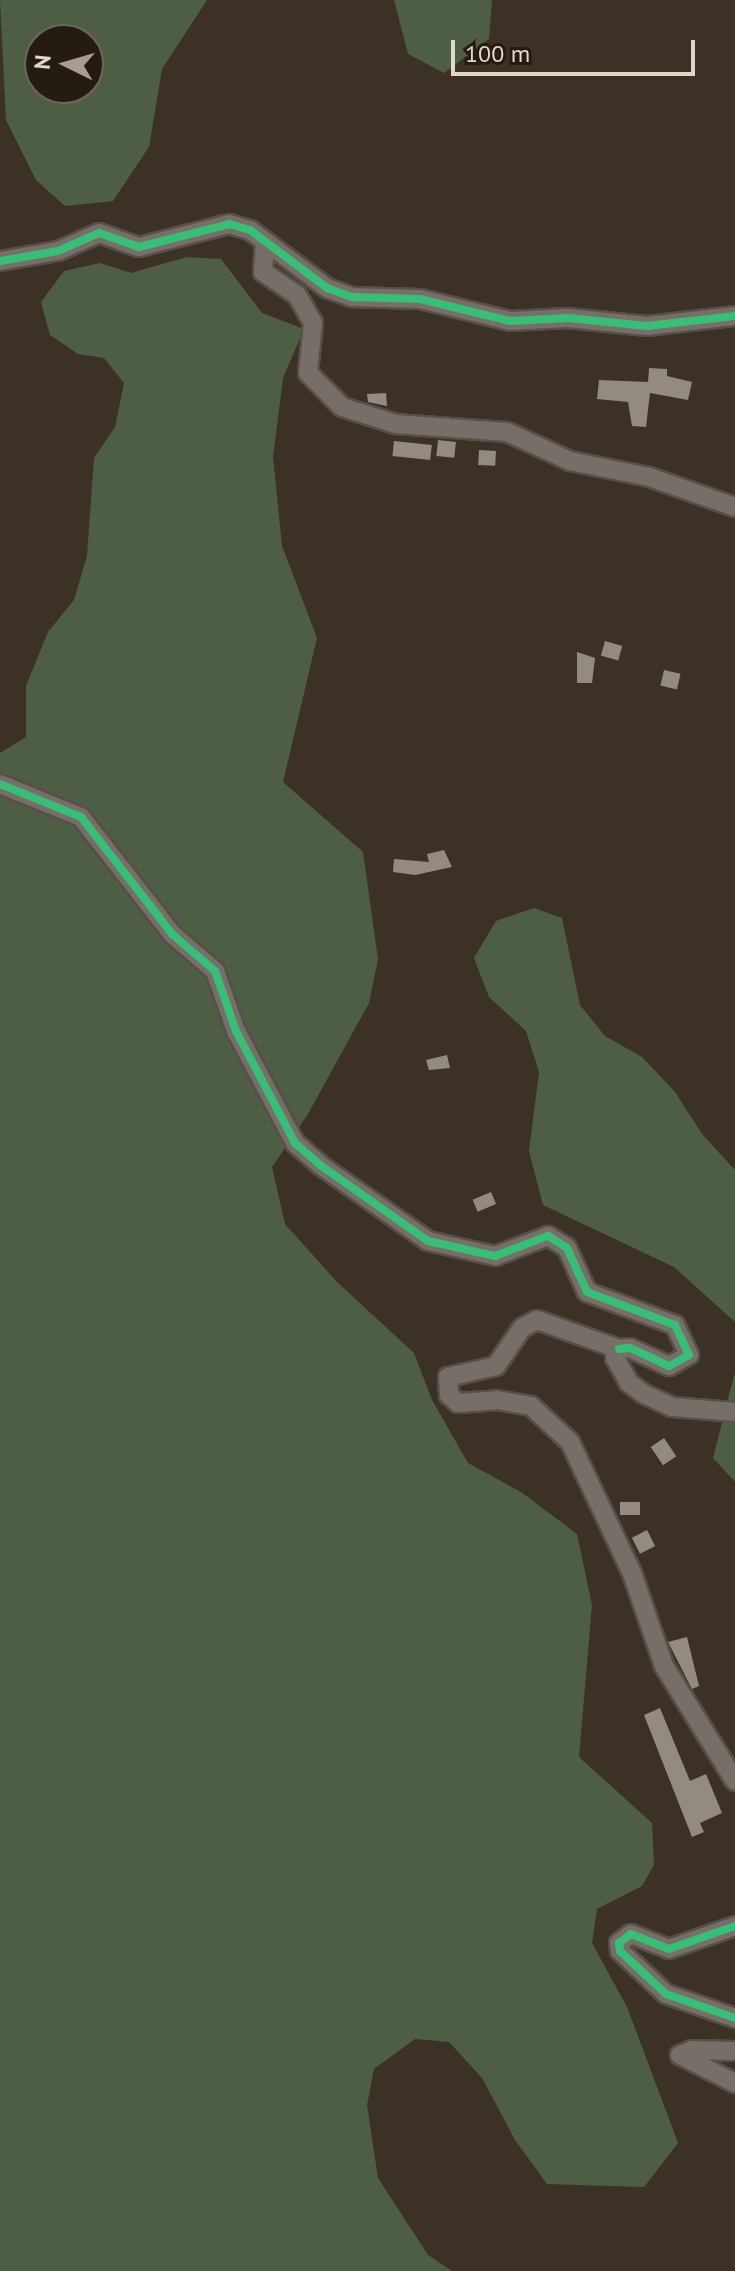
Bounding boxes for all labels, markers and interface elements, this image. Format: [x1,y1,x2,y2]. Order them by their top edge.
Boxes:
north arrow [24,24,104,104]
scale bar [455,24,699,74]
text: 100 m [465,38,530,69]
text: N [28,54,57,71]

